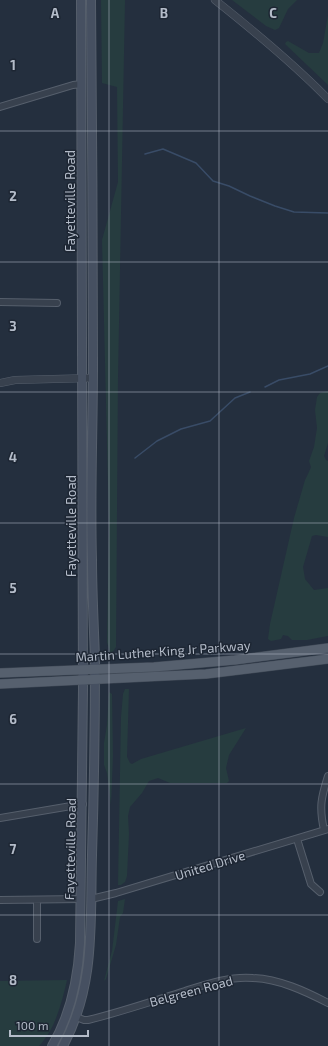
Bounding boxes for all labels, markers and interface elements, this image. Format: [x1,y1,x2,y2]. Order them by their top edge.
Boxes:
text: A [51,5,60,21]
text: B [160,5,168,21]
text: C [269,5,277,21]
text: 1 [10,57,16,73]
street label: Fayetteville Road [62,150,78,252]
text: 2 [9,188,17,204]
text: 3 [9,318,17,334]
text: 4 [9,449,17,465]
street label: Fayetteville Road [63,475,79,577]
text: 5 [9,580,17,596]
street label: Martin Luther King Jr Parkway [75,637,251,665]
text: 6 [9,711,17,727]
street label: Fayetteville Road [61,798,79,900]
text: 7 [10,841,17,857]
street label: United Drive [173,847,247,883]
text: 8 [9,972,17,988]
street label: Belgreen Road [148,972,234,1010]
scale bar [10,1012,88,1038]
text: 100 m [16,1018,48,1032]

